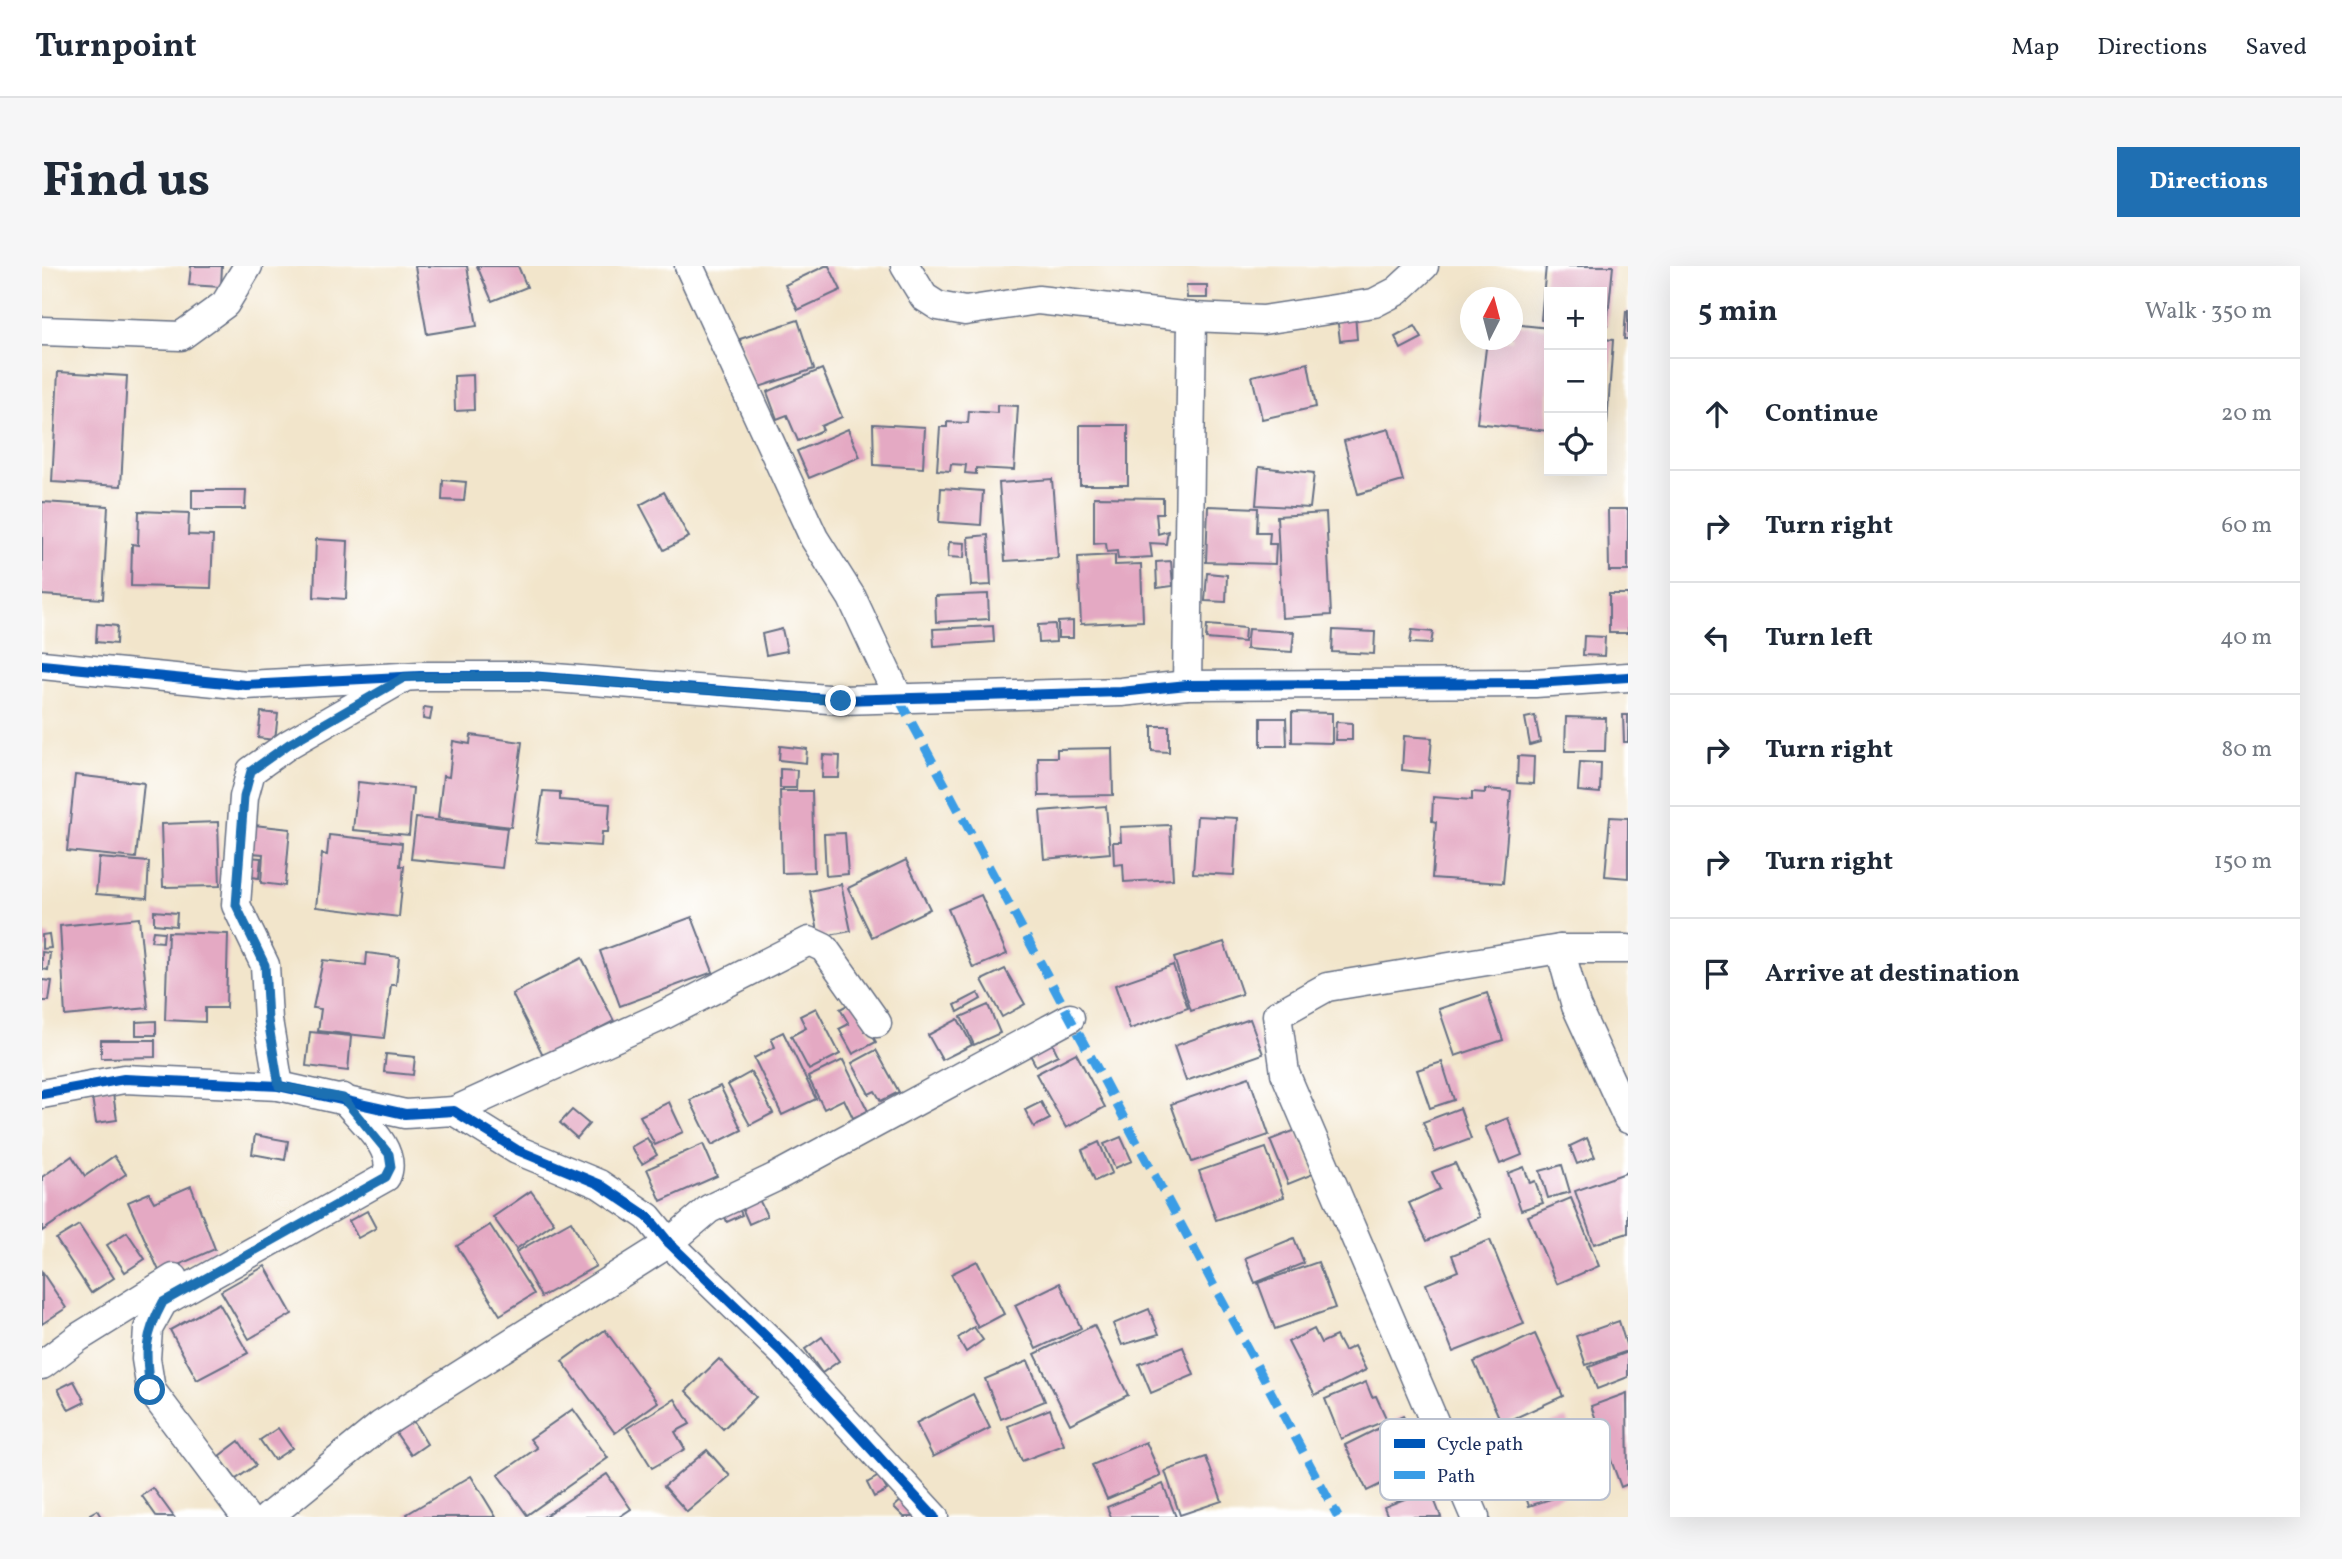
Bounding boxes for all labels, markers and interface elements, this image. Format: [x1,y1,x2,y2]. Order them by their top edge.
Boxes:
text: Turnpoint [35,25,197,71]
text: Map [2011,31,2059,65]
text: Directions [2097,31,2207,65]
text: Saved [2245,31,2307,65]
button: Directions [2117,147,2300,217]
text: Find us [42,148,210,217]
north arrow [1460,287,1523,350]
map controls [1544,287,1607,476]
button: + [1544,287,1607,350]
text: 5 min [1698,291,1778,333]
text: Walk · 350 m [2145,296,2272,328]
button: − [1544,350,1607,413]
icon: ahead [1698,395,1736,433]
text: Continue [1765,396,1878,432]
text: 20 m [2221,398,2272,430]
button: locate [1544,413,1607,476]
icon: right [1698,507,1736,545]
text: Turn right [1765,508,1893,544]
text: 60 m [2222,510,2272,542]
icon: left [1698,619,1736,657]
text: Turn left [1765,620,1873,656]
text: 40 m [2220,622,2272,654]
route end [825,685,856,716]
icon: right [1698,731,1736,769]
text: Turn right [1765,732,1893,768]
text: 80 m [2222,734,2272,766]
icon: right [1698,843,1736,881]
text: Turn right [1765,844,1893,880]
text: 150 m [2214,846,2272,878]
icon: arrive [1698,955,1736,993]
text: Arrive at destination [1765,956,2020,992]
route start [134,1374,165,1405]
legend [1380,1419,1610,1500]
text: Cycle path [1437,1432,1523,1458]
text: Path [1437,1464,1475,1490]

